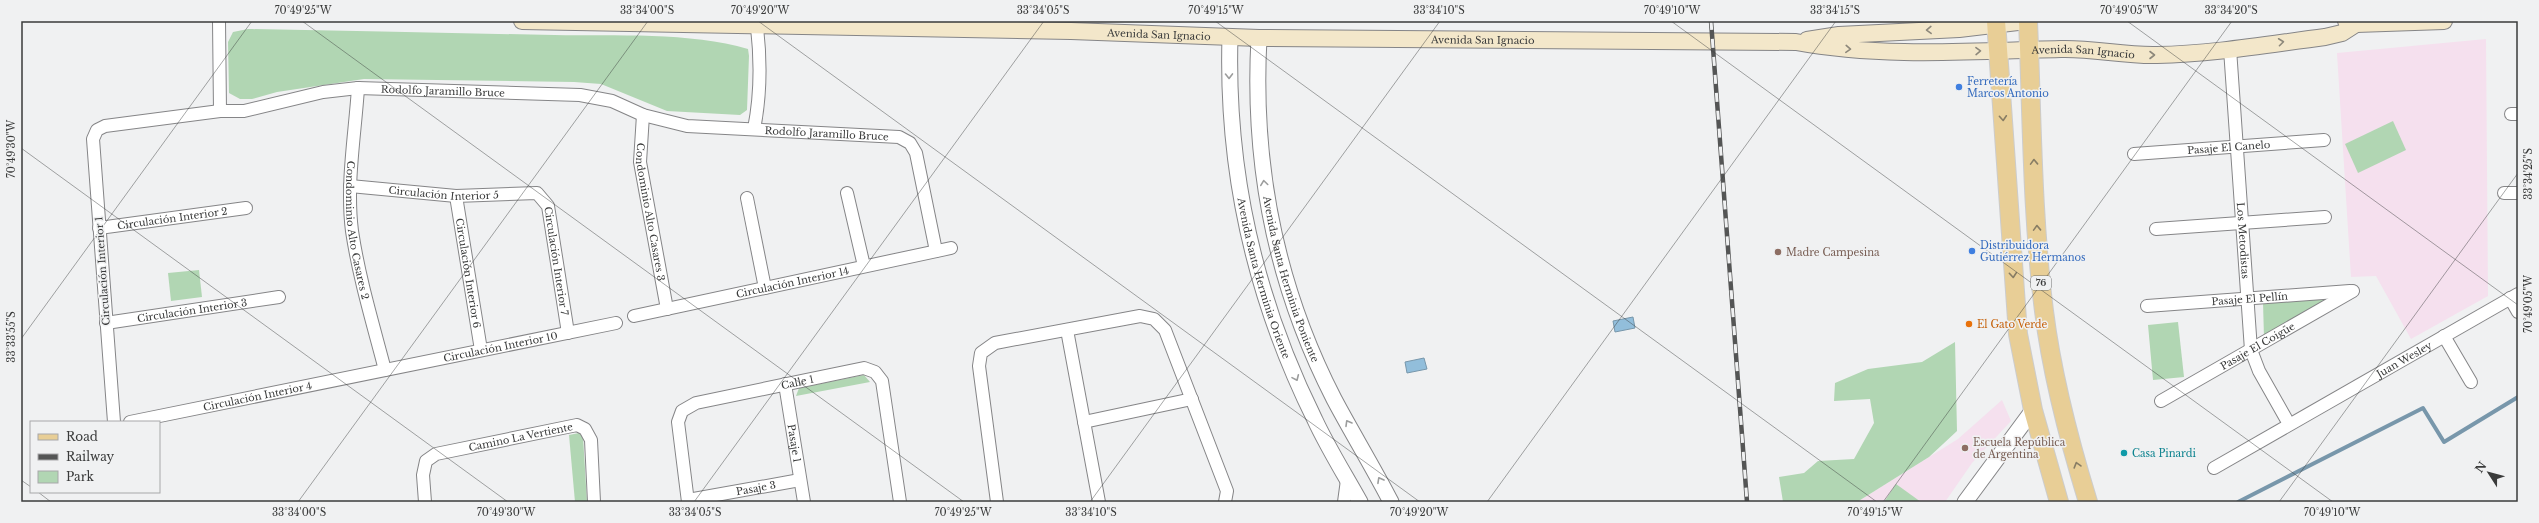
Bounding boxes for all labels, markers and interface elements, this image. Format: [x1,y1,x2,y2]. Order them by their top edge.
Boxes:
text: 70°49'25"W [275,4,332,17]
text: 33°34'00"S [620,4,674,17]
text: 70°49'20"W [731,4,789,17]
text: 33°34'05"S [1017,4,1069,17]
text: 70°49'15"W [1188,4,1244,17]
text: 33°34'10"S [1413,4,1465,17]
text: 70°49'10"W [1644,4,1701,17]
text: 33°34'15"S [1810,4,1860,17]
text: 70°49'05"W [2100,4,2158,17]
text: 33°34'20"S [2204,4,2258,17]
street label: Avenida San Ignacio [1106,26,1211,43]
one-way arrow [1926,26,1932,35]
street label: Avenida San Ignacio [1430,33,1535,47]
one-way arrow [2278,38,2284,47]
street label: Avenida San Ignacio [2030,43,2136,61]
one-way arrow [1845,45,1851,54]
one-way arrow [1975,47,1981,56]
one-way arrow [2149,51,2155,59]
one-way arrow [1225,73,1233,79]
place label: Ferretería Marcos Antonio [1967,75,2049,100]
marker: Ferretería Marcos Antonio [1954,82,1964,92]
street label: Rodolfo Jaramillo Bruce [381,83,505,100]
one-way arrow [1998,115,2007,121]
text: 70°49'30"W [5,120,18,178]
street label: Rodolfo Jaramillo Bruce [764,124,889,143]
street label: Pasaje El Canelo [2187,138,2271,157]
street label: Condominio Alto Casares 3 [633,142,668,282]
text: 33°34'25"S [2522,148,2535,200]
one-way arrow [2030,159,2038,165]
street label: Condominio Alto Casares 2 [343,160,372,301]
one-way arrow [1260,180,1269,186]
street label: Circulación Interior 5 [388,184,499,203]
street label: Avenida Santa Herminia Poniente [1260,194,1322,364]
street label: Avenida Santa Herminia Oriente [1234,196,1293,361]
street label: Los Metodistas [2234,202,2252,280]
street label: Circulación Interior 2 [117,205,228,232]
street label: Circulación Interior 7 [541,206,571,317]
street label: Circulación Interior 1 [92,216,113,326]
street label: Circulación Interior 6 [453,217,483,329]
one-way arrow [2032,225,2041,231]
place label: Distribuidora Gutiérrez Hermanos [1980,239,2086,264]
place label: Madre Campesina [1786,246,1880,259]
marker: Distribuidora Gutiérrez Hermanos [1967,246,1977,256]
marker: Madre Campesina [1773,247,1783,257]
street label: Circulación Interior 14 [735,264,850,301]
one-way arrow [2008,272,2017,278]
text: 70°49'05"W [2522,275,2535,333]
road number: 76 [2031,276,2051,290]
street label: Pasaje El Pellín [2211,290,2289,308]
street label: Circulación Interior 3 [136,296,248,325]
text: 33°33'55"S [5,311,18,363]
place label: El Gato Verde [1977,318,2048,331]
marker: El Gato Verde [1964,319,1974,329]
street label: Pasaje El Coigüe [2218,320,2297,373]
street label: Circulación Interior 10 [442,329,559,365]
street label: Juan Wesley [2372,338,2435,382]
street label: Calle 1 [780,373,815,392]
one-way arrow [1291,374,1299,382]
street label: Circulación Interior 4 [202,379,313,414]
street label: Camino La Vertiente [467,420,574,454]
one-way arrow [1346,420,1353,428]
legend [30,421,160,493]
street label: Pasaje 1 [785,423,804,463]
text: Road [66,429,98,444]
place label: Escuela República de Argentina [1973,436,2066,461]
marker: Escuela República de Argentina [1960,443,1970,453]
place label: Casa Pinardi [2132,447,2197,460]
marker: Casa Pinardi [2119,448,2129,458]
text: Railway [66,449,115,464]
north arrow [2469,453,2509,493]
text: N [2472,458,2490,475]
one-way arrow [2073,461,2082,468]
text: Park [66,469,94,484]
one-way arrow [1377,476,1384,484]
street label: Pasaje 3 [735,478,777,498]
text: 33°34'00"S [272,506,326,519]
text: 70°49'30"W [477,506,535,519]
text: 33°34'05"S [669,506,721,519]
text: 70°49'25"W [935,506,992,519]
text: 33°34'10"S [1065,506,1117,519]
text: 70°49'20"W [1390,506,1448,519]
text: 70°49'15"W [1847,506,1903,519]
text: 70°49'10"W [2304,506,2361,519]

